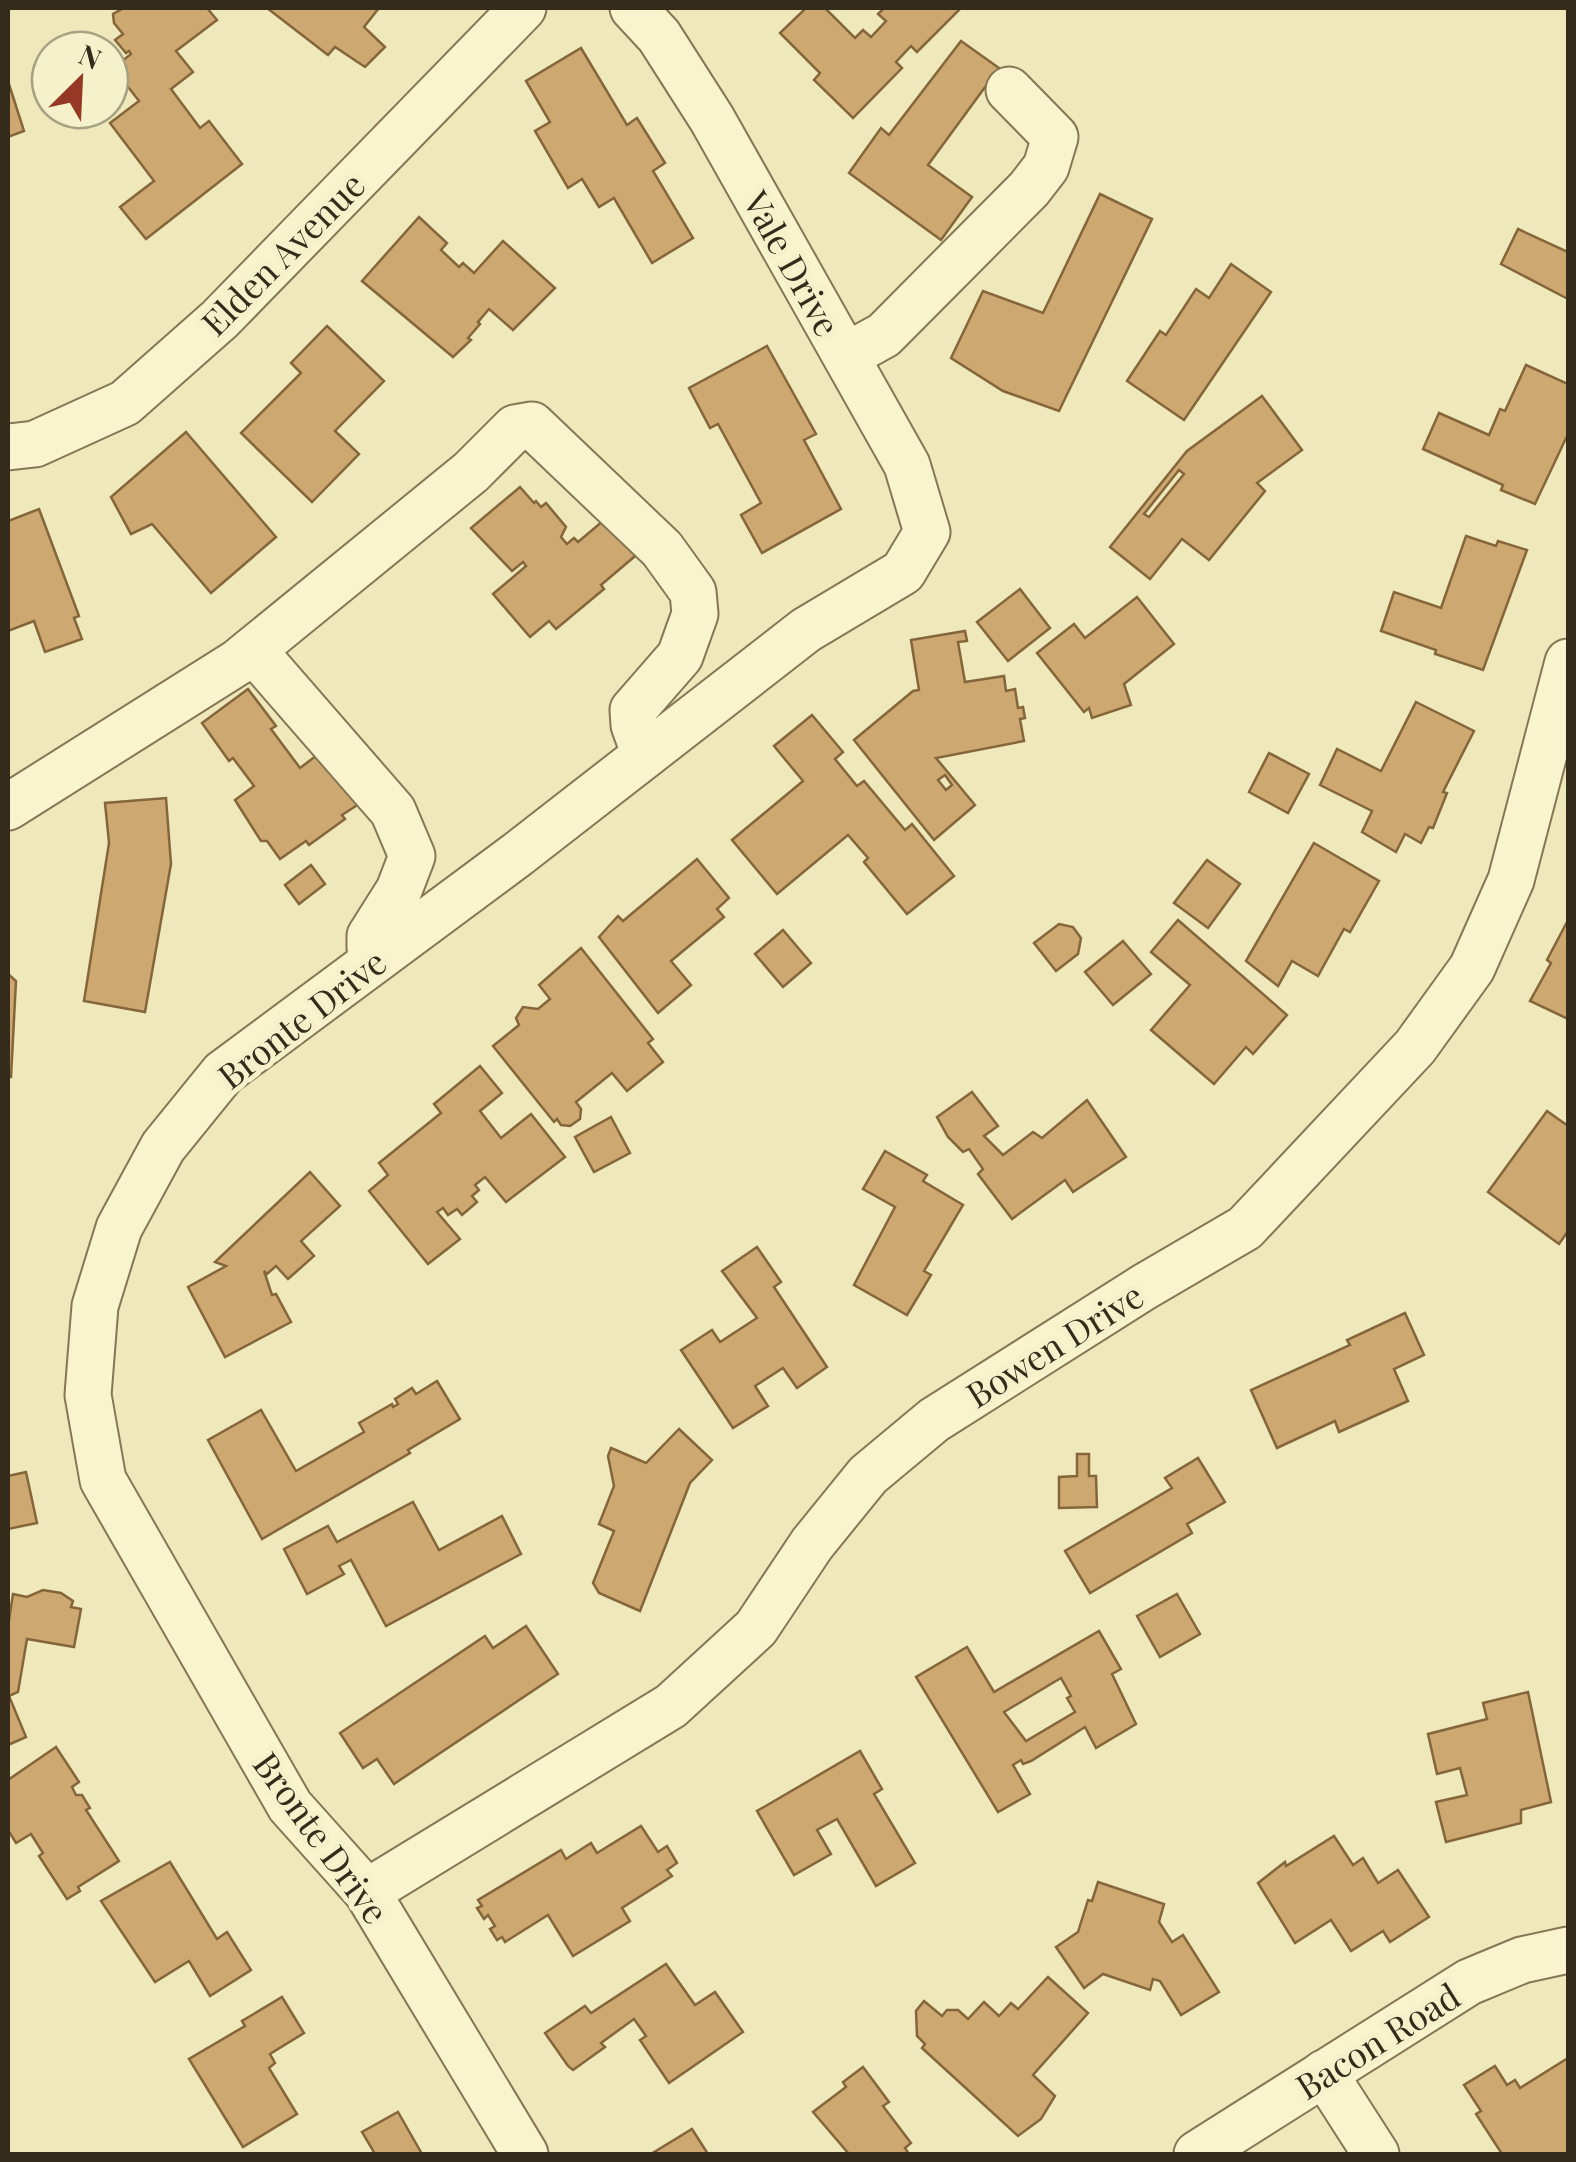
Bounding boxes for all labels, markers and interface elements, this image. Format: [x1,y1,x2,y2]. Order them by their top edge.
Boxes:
north arrow [30,30,130,130]
text: N [74,35,108,77]
street label: Elden Avenue [190,161,374,345]
street label: Vale Drive [733,181,852,344]
street label: Bronte Drive [207,938,395,1098]
street label: Bowen Drive [957,1271,1151,1417]
street label: Bronte Drive [244,1742,400,1932]
street label: Bacon Road [1286,1971,1468,2109]

